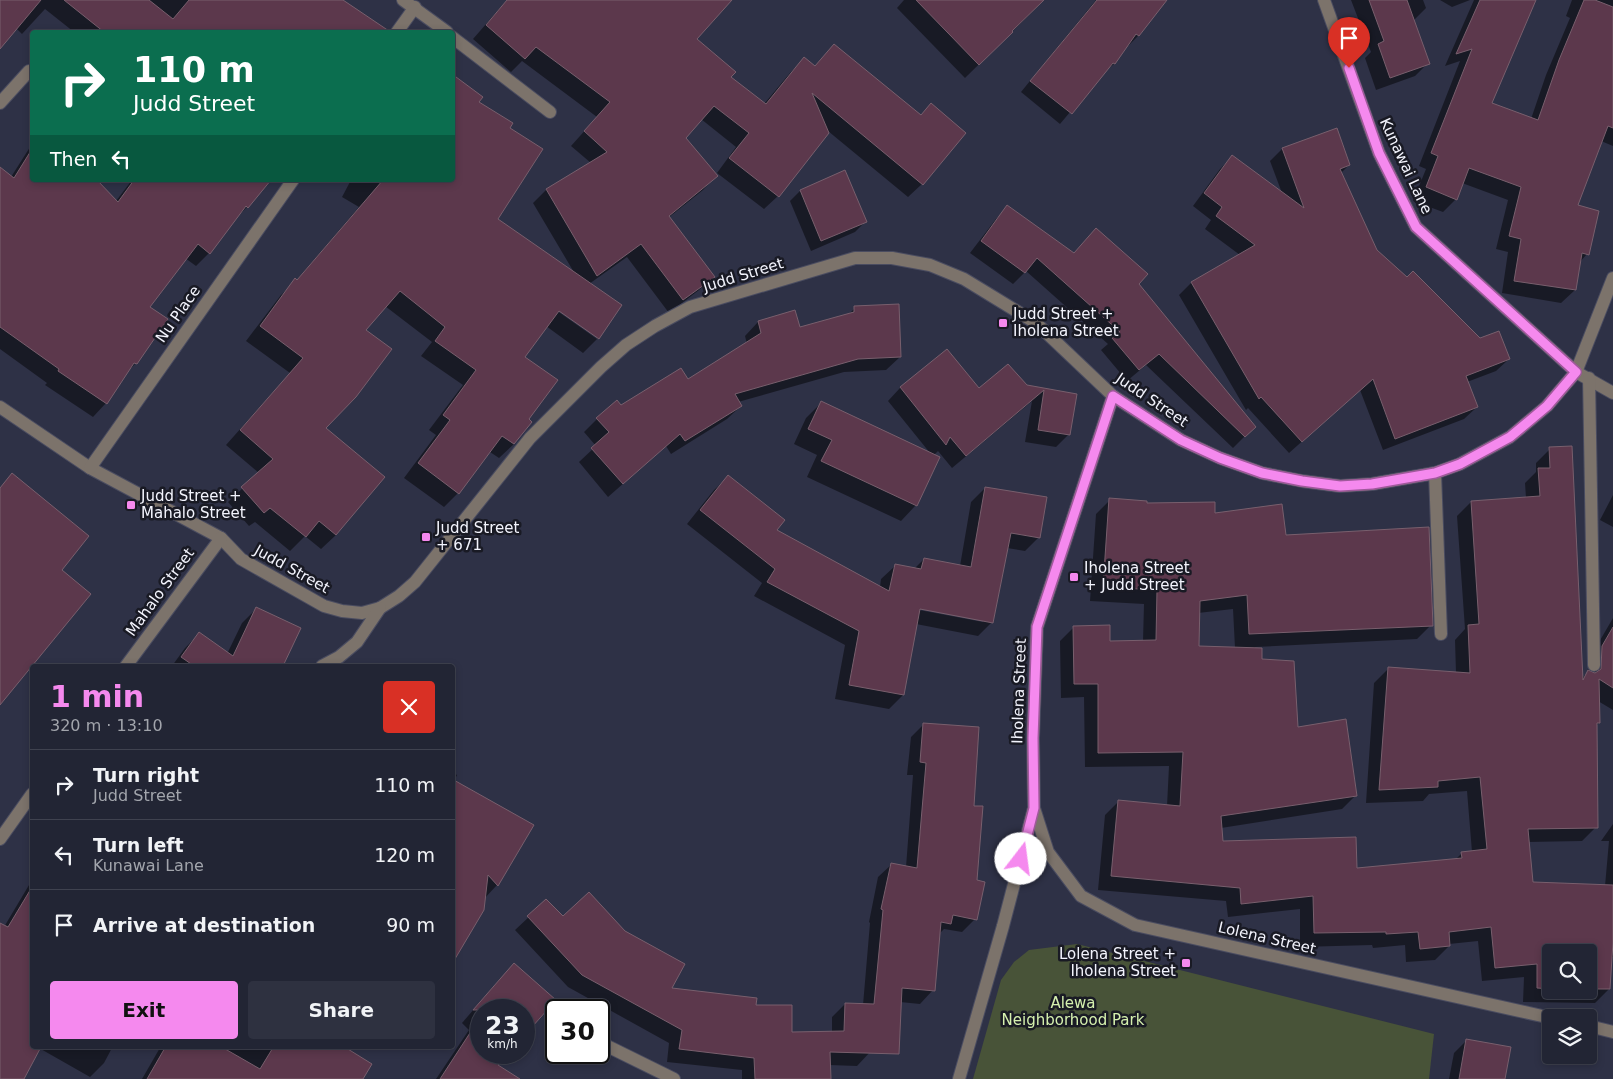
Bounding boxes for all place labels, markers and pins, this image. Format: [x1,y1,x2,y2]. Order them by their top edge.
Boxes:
pin [1328,17,1370,68]
place label: Judd Street + Iholena Street [1012,305,1119,340]
marker: Judd Street + Iholena Street [997,317,1009,329]
place label: Judd Street + Mahalo Street [140,487,246,522]
marker: Judd Street + Mahalo Street [125,499,137,511]
place label: Judd Street + 671 [435,519,519,554]
marker: Judd Street + 671 [420,531,432,543]
place label: Iholena Street + Judd Street [1084,559,1190,594]
marker: Iholena Street + Judd Street [1068,571,1080,583]
place label: Lolena Street + Iholena Street [1059,945,1176,980]
marker: Lolena Street + Iholena Street [1180,957,1192,969]

